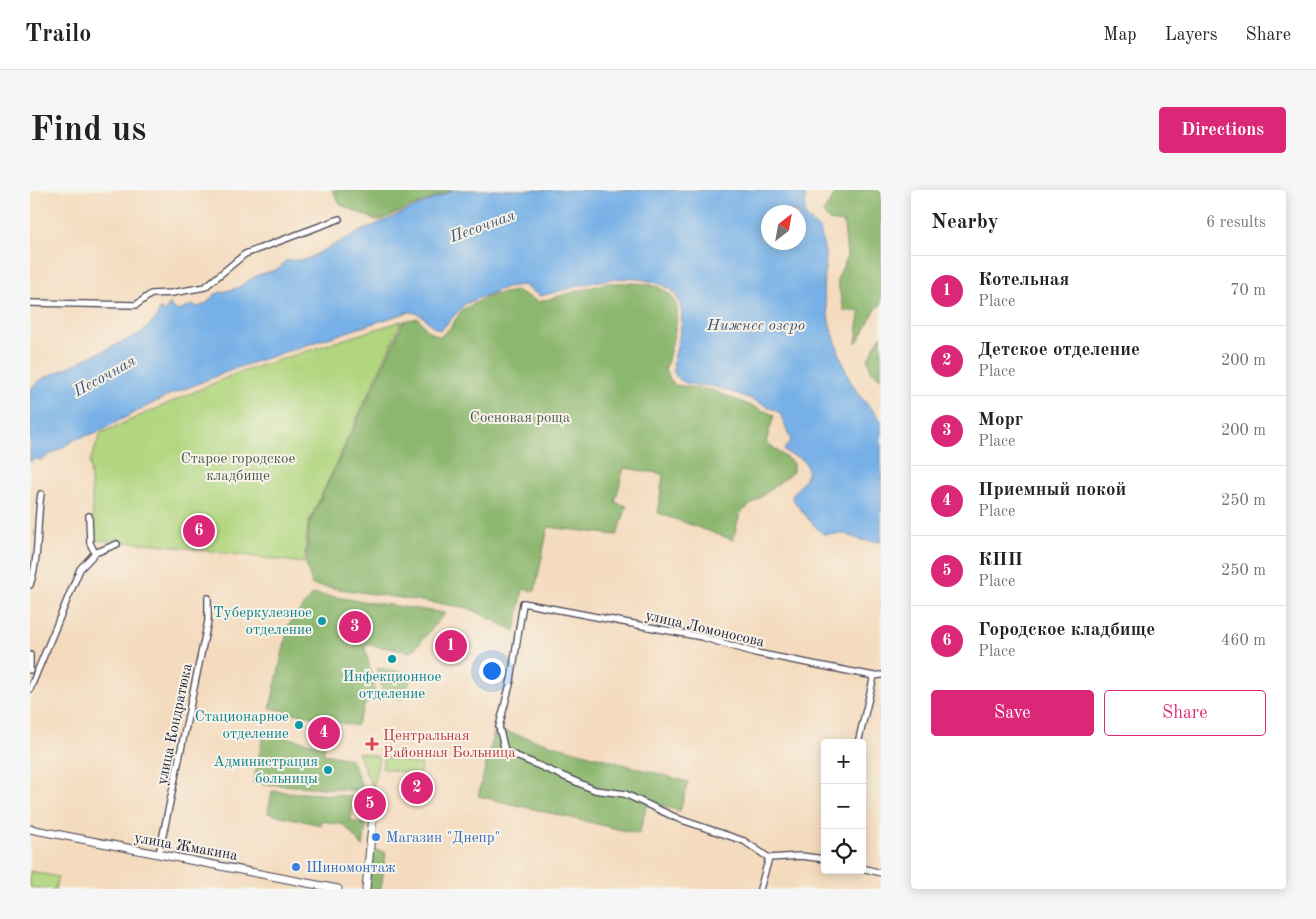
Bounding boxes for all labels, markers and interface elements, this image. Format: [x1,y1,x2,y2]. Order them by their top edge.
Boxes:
text: Trailo [25,23,91,47]
text: Map [1103,26,1137,44]
text: Layers [1165,26,1217,44]
text: Share [1245,26,1291,44]
button: Directions [1159,107,1286,153]
text: Find us [30,113,146,148]
north arrow [761,205,806,250]
water label: Песочная [447,208,518,246]
text: Nearby [931,212,999,233]
text: 6 results [1206,215,1266,231]
text: Котельная [978,271,1069,290]
text: 1 [942,283,952,299]
text: 70 m [1230,283,1266,299]
text: Place [978,294,1015,310]
water label: Нижнее озеро [706,318,805,334]
text: Детское отделение [978,341,1140,360]
water label: Песочная [70,353,139,401]
text: 2 [942,353,952,369]
text: 200 m [1221,353,1266,369]
text: Place [978,364,1015,380]
park label: Сосновая роща [470,411,571,426]
text: Морг [978,411,1023,430]
text: 3 [942,423,952,439]
text: 200 m [1221,423,1266,439]
text: Place [978,434,1015,450]
park label: Старое городское кладбище [181,452,295,484]
text: Приемный покой [978,481,1127,500]
text: 4 [942,493,952,509]
text: 250 m [1221,493,1266,509]
text: Place [978,504,1015,520]
pin: 6 [183,512,215,550]
text: КПП [978,551,1023,570]
text: 5 [942,563,952,579]
text: 250 m [1221,563,1266,579]
text: Place [978,574,1015,590]
place label: Туберкулезное отделение [213,606,312,638]
pin: 3 [339,608,371,646]
street label: улица Ломоносова [644,608,766,651]
marker: Туберкулезное отделение [316,615,328,627]
text: Городское кладбище [978,621,1155,640]
pin: 1 [435,627,467,665]
text: 6 [942,633,952,649]
text: 460 m [1221,633,1266,649]
text: Place [978,644,1015,660]
marker: Инфекционное отделение [386,653,398,665]
your location [479,658,505,684]
street label: улица Кондратюка [155,662,196,786]
place label: Инфекционное отделение [343,670,441,702]
button: Save [931,690,1094,736]
button: Share [1104,690,1266,736]
place label: Стационарное отделение [195,710,289,742]
pin: 4 [308,714,340,752]
marker: Стационарное отделение [293,719,305,731]
place label: Центральная Районная Больница [383,729,516,761]
marker: Центральная Районная Больница [365,737,379,751]
map controls [821,739,866,874]
button: + [821,739,866,784]
place label: Администрация больницы [213,755,318,787]
marker: Администрация больницы [322,764,334,776]
pin: 2 [401,769,433,807]
button: − [821,784,866,829]
pin: 5 [354,785,386,823]
button: locate [821,829,866,874]
street label: улица Жмакина [133,831,239,864]
marker: Магазин "Днепр" [370,831,382,843]
place label: Магазин "Днепр" [386,831,500,846]
marker: Шиномонтаж [290,861,302,873]
place label: Шиномонтаж [306,861,396,876]

